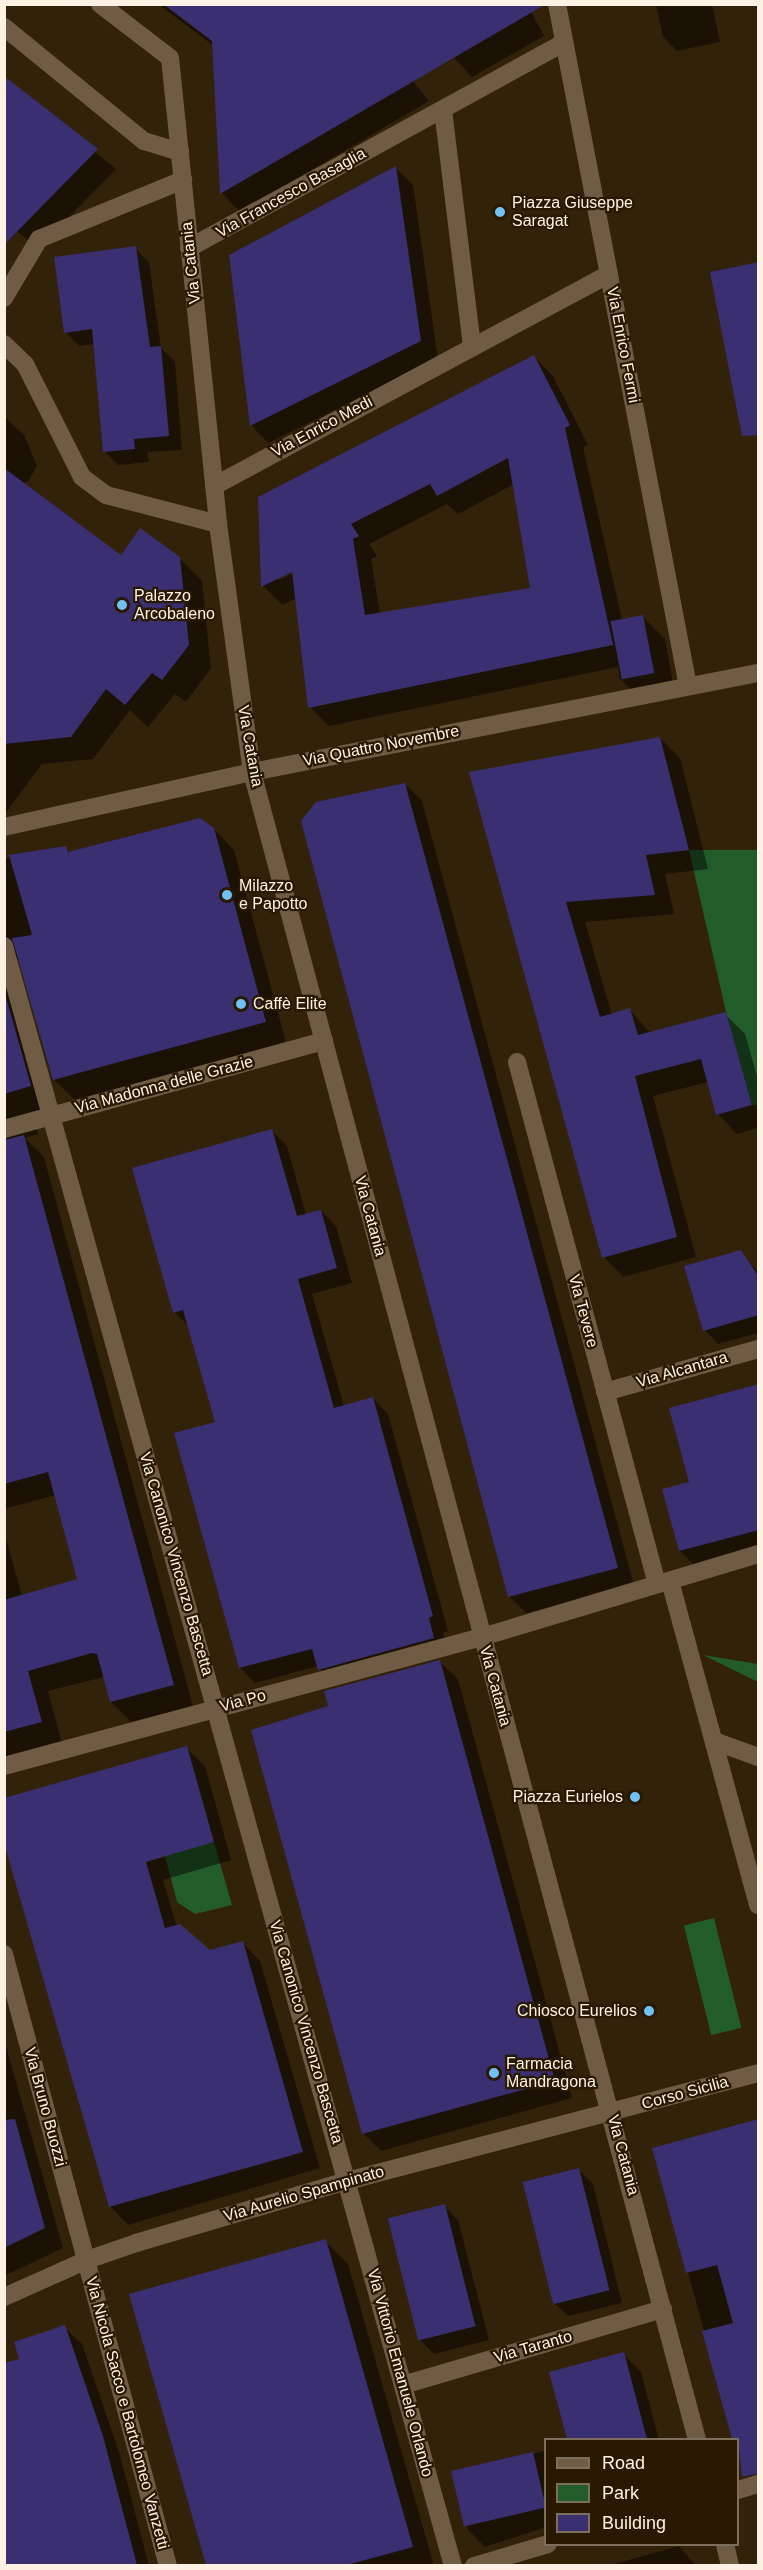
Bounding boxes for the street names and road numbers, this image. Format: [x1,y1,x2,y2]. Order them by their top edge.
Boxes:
street label: Via Francesco Basaglia [213,144,369,242]
street label: Via Catania [177,221,205,305]
street label: Via Enrico Fermi [602,285,644,405]
street label: Via Enrico Medi [268,392,376,462]
street label: Via Catania [233,704,267,788]
street label: Via Quattro Novembre [301,721,461,771]
street label: Via Madonna delle Grazie [73,1052,255,1118]
street label: Via Catania [350,1174,390,1258]
street label: Via Tevere [564,1272,602,1350]
street label: Via Alcantara [634,1348,730,1392]
street label: Via Canonico Vincenzo Bascetta [135,1450,217,1678]
street label: Via Catania [475,1644,515,1728]
street label: Via Po [218,1686,268,1716]
street label: Via Canonico Vincenzo Bascetta [265,1918,347,2146]
street label: Via Bruno Buozzi [20,2045,70,2169]
street label: Corso Sicilia [640,2072,730,2114]
street label: Via Catania [603,2113,643,2197]
street label: Via Aurelio Spampinato [221,2162,387,2226]
street label: Via Vittorio Emanuele Orlando [363,2267,437,2479]
street label: Via Nicola Sacco e Bartolomeo Vanzetti [81,2275,173,2551]
street label: Via Taranto [492,2327,574,2367]

